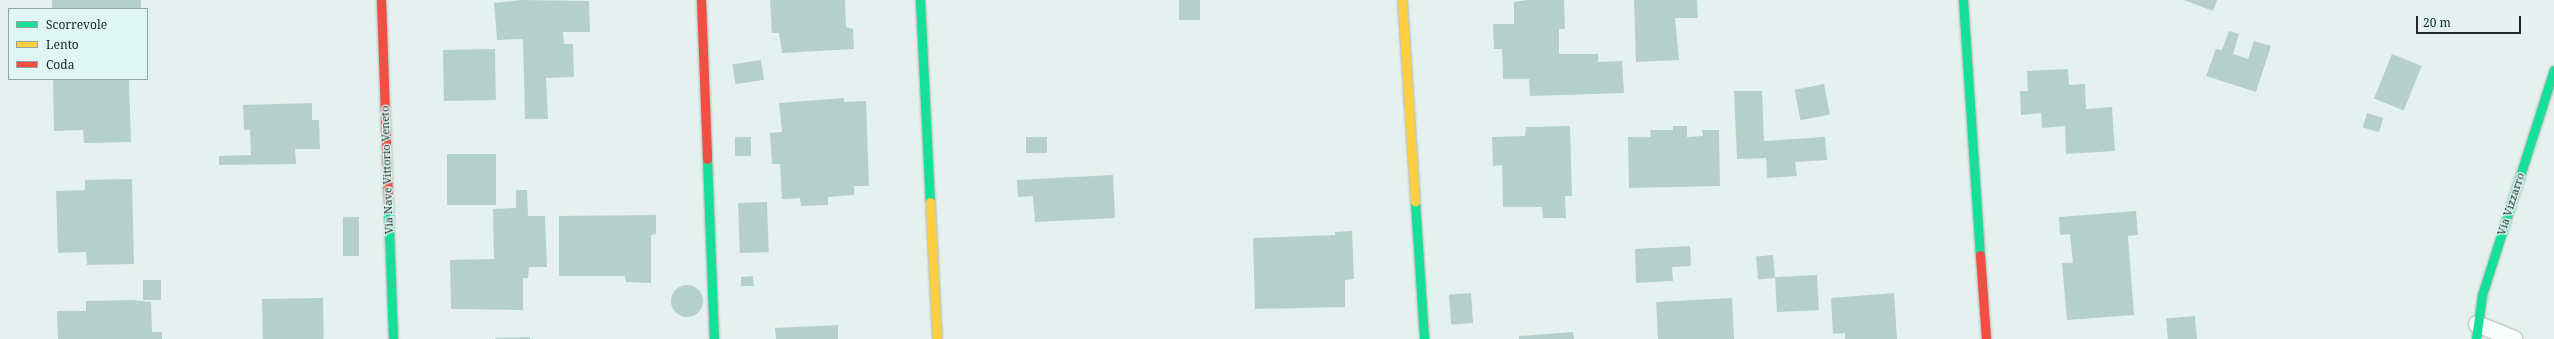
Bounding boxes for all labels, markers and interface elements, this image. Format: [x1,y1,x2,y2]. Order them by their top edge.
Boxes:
legend [8,8,148,80]
scale bar [2418,8,2523,34]
text: 20 m [2423,14,2451,31]
text: Scorrevole [46,16,107,33]
text: Lento [46,36,79,53]
text: Coda [46,56,74,73]
street label: Via Nave Vittorio Veneto [378,106,396,234]
street label: Via Vizzarro [2495,171,2527,237]

